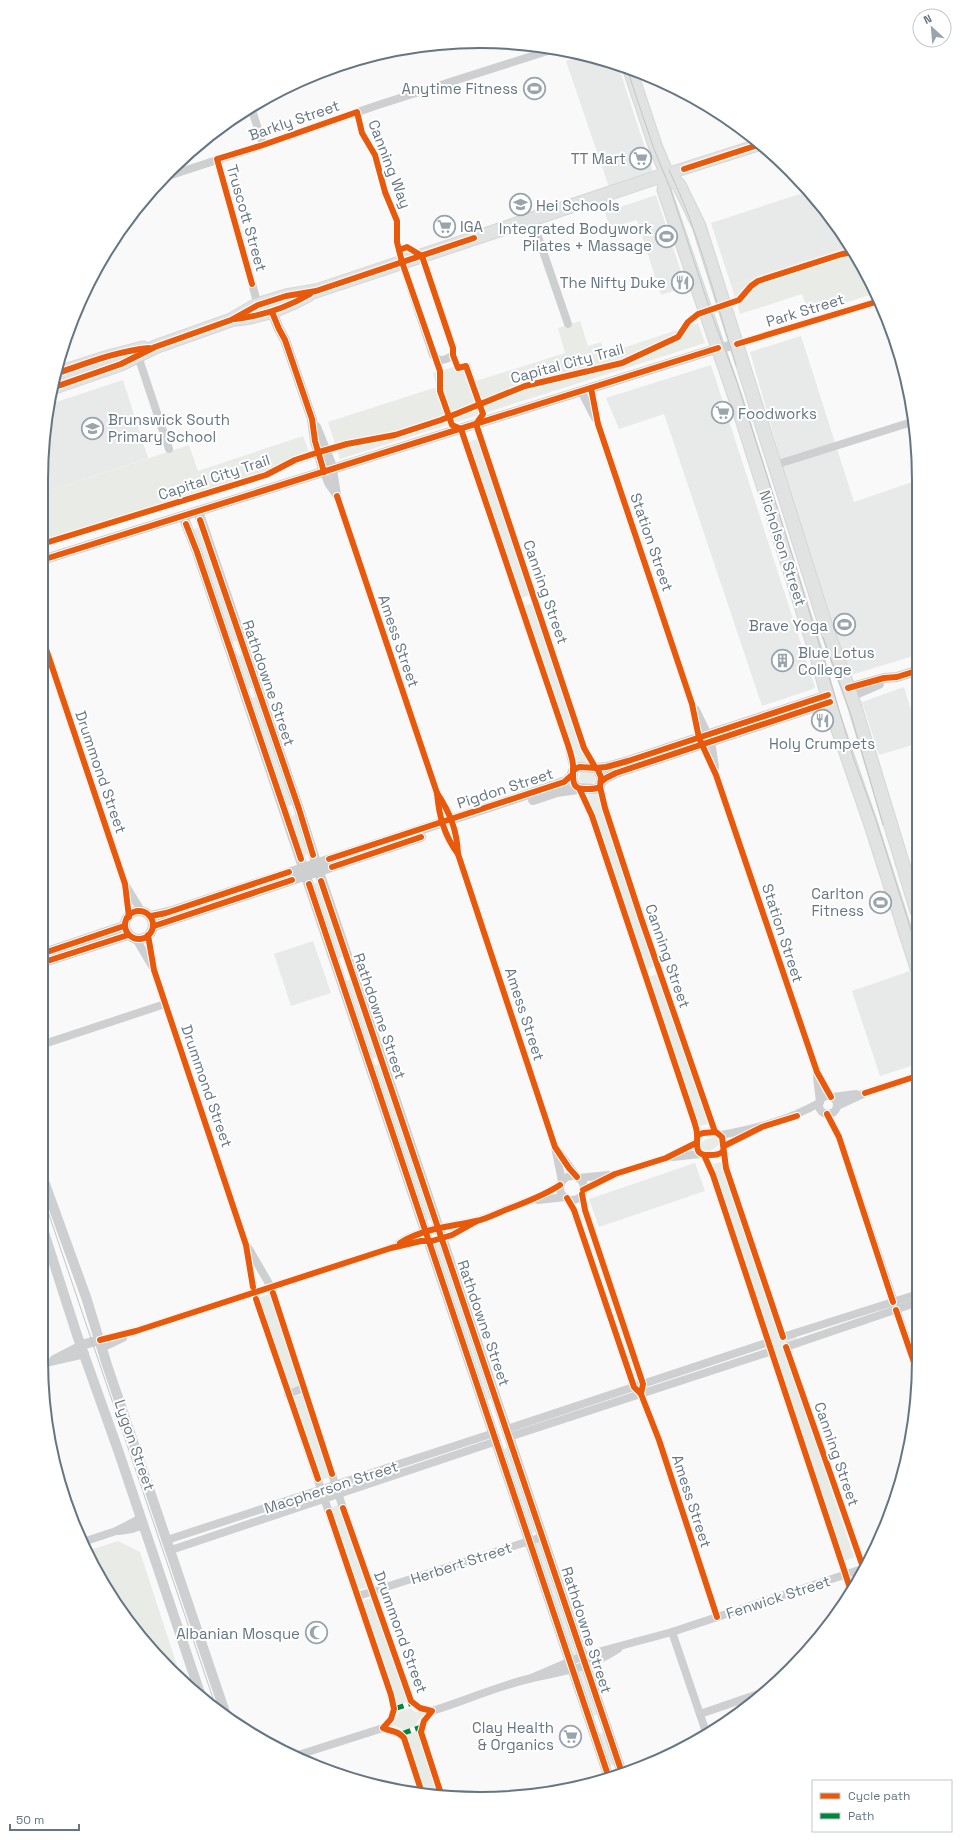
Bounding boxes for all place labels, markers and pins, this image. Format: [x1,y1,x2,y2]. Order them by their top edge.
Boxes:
sports icon: Anytime Fitness [521,75,547,101]
place label: Anytime Fitness [402,79,518,98]
supermarket icon: TT Mart [628,145,654,171]
place label: TT Mart [571,149,626,168]
school or university icon: Hei Schools [508,192,534,218]
place label: Hei Schools [536,196,620,215]
supermarket icon: IGA [432,213,458,239]
place label: IGA [460,217,484,236]
place label: Integrated Bodywork Pilates + Massage [499,219,652,255]
sports icon: Integrated Bodywork Pilates + Massage [654,224,680,250]
restaurant icon: The Nifty Duke [669,269,695,295]
place label: The Nifty Duke [560,273,666,292]
supermarket icon: Foodworks [710,400,736,426]
place label: Foodworks [738,404,817,423]
place label: Brunswick South Primary School [108,410,230,446]
school or university icon: Brunswick South Primary School [79,415,105,441]
sports icon: Brave Yoga [831,612,857,638]
place label: Brave Yoga [749,616,828,635]
place label: Blue Lotus College [798,643,875,679]
building icon: Blue Lotus College [769,648,795,674]
restaurant icon: Holy Crumpets [809,707,835,733]
place label: Holy Crumpets [769,734,875,753]
place label: Carlton Fitness [811,884,864,920]
sports icon: Carlton Fitness [867,889,893,915]
mosque icon: Albanian Mosque [303,1620,329,1646]
place label: Albanian Mosque [176,1624,300,1643]
place label: Clay Health & Organics [472,1718,554,1754]
supermarket icon: Clay Health & Organics [557,1723,583,1749]

